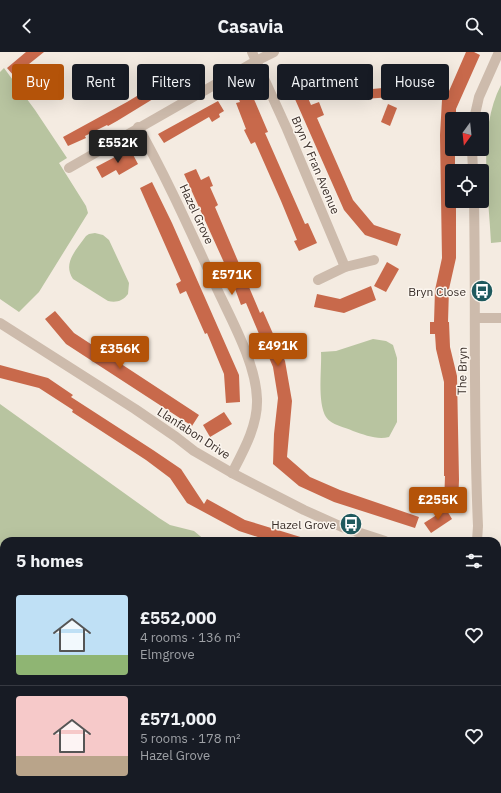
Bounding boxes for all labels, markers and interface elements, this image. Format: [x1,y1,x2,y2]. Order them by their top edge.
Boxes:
icon: back [16,15,38,37]
text: Casavia [217,15,284,38]
icon: search [463,15,485,37]
chip: Buy [12,64,64,100]
chip: Rent [72,64,129,100]
chip: Filters [137,64,205,100]
chip: New [213,64,269,100]
chip: Apartment [277,64,373,100]
chip: House [381,64,449,100]
north arrow [445,112,489,156]
map controls [445,112,489,208]
street label: Bryn Y Fran Avenue [289,114,344,217]
pin: £552K [90,130,146,164]
text: £552K [98,134,138,151]
button: locate [445,164,489,208]
street label: Hazel Grove [177,181,218,247]
pin: £571K [204,262,260,296]
text: £571K [212,266,252,283]
bus stop icon: Bryn Close [469,278,495,304]
place label: Bryn Close [408,284,466,299]
pin: £491K [250,333,306,367]
pin: £356K [92,336,148,370]
text: £491K [258,337,298,354]
text: £356K [100,340,140,357]
street label: The Bryn [454,347,470,395]
street label: Llanfabon Drive [155,404,234,462]
pin: £255K [410,487,466,521]
text: £255K [418,491,458,508]
bus stop icon: Hazel Grove [338,511,364,537]
place label: Hazel Grove [271,517,336,532]
text: 5 homes [16,550,83,572]
icon: filters [463,550,485,572]
text: £552,000 [140,607,216,629]
icon: home [48,611,96,659]
icon: heart [463,624,485,646]
text: 4 rooms · 136 m² [140,629,241,646]
text: Elmgrove [140,646,195,663]
text: £571,000 [140,708,216,730]
icon: home [48,712,96,760]
icon: heart [463,725,485,747]
text: 5 rooms · 178 m² [140,730,241,747]
text: Hazel Grove [140,747,210,764]

